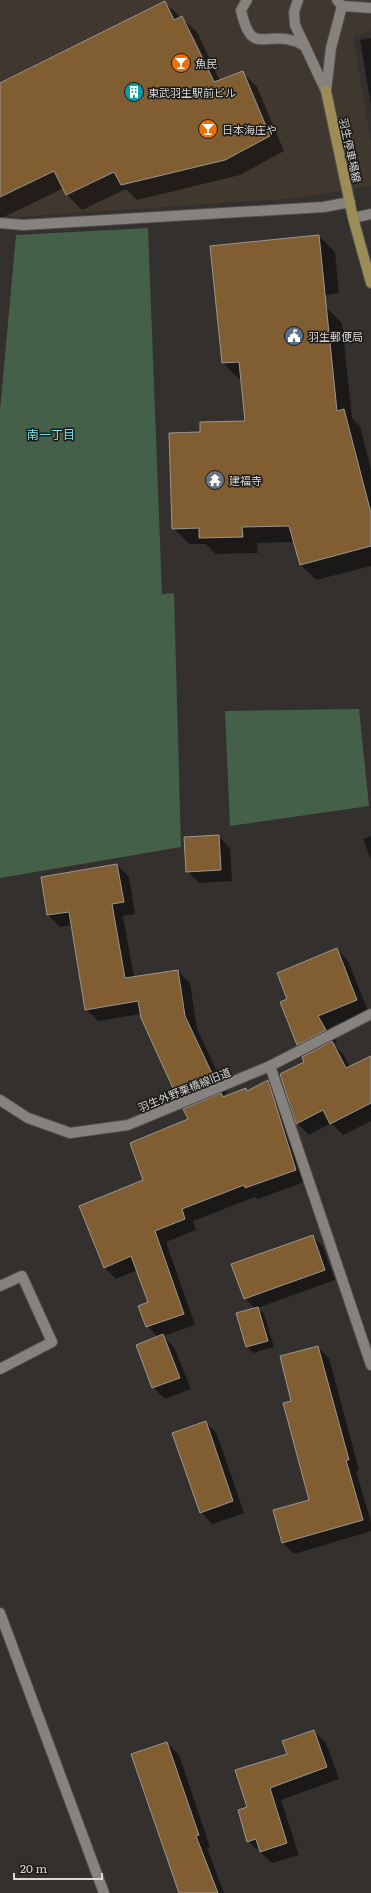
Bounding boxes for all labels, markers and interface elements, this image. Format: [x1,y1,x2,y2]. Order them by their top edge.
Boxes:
bar icon: 魚民 [170,52,192,74]
place label: 魚民 [195,55,217,71]
building icon: 東武羽生駅前ビル [123,81,145,103]
place label: 東武羽生駅前ビル [148,84,236,100]
street label: 羽生停車場線 [336,116,366,184]
bar icon: 日本海庄や [197,118,219,140]
place label: 日本海庄や [222,121,277,137]
public building icon: 羽生郵便局 [283,325,305,347]
place label: 羽生郵便局 [308,328,363,344]
district label: 南一丁目 [27,425,75,443]
temple icon: 建福寺 [204,469,226,491]
place label: 建福寺 [229,472,262,488]
street label: 羽生外野栗橋線旧道 [135,1063,233,1115]
scale bar [14,1855,102,1881]
text: 20 m [20,1859,47,1877]

